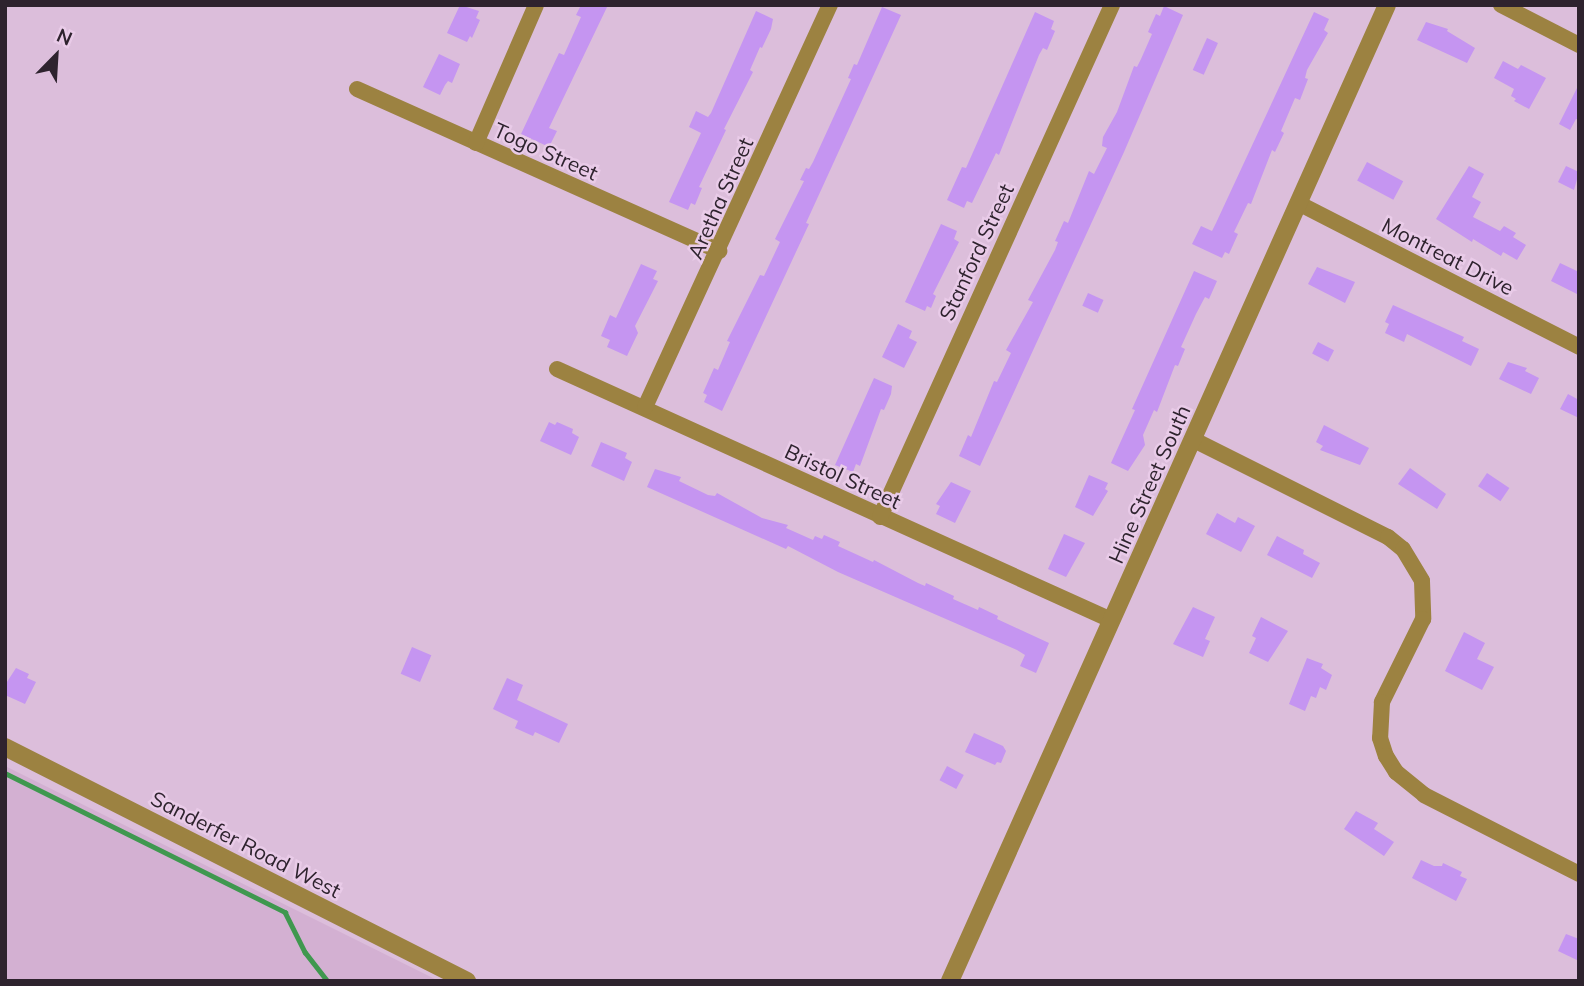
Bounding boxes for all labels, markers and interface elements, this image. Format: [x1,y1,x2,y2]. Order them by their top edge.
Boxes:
north arrow [21,21,91,91]
text: N [53,23,76,51]
street label: Togo Street [490,117,602,185]
street label: Aretha Street [682,133,758,263]
street label: Stanford Street [933,180,1019,324]
street label: Montreat Drive [1378,212,1518,300]
street label: Hine Street South [1103,401,1195,567]
street label: Bristol Street [781,438,905,514]
street label: Sanderfer Road West [147,785,345,903]

